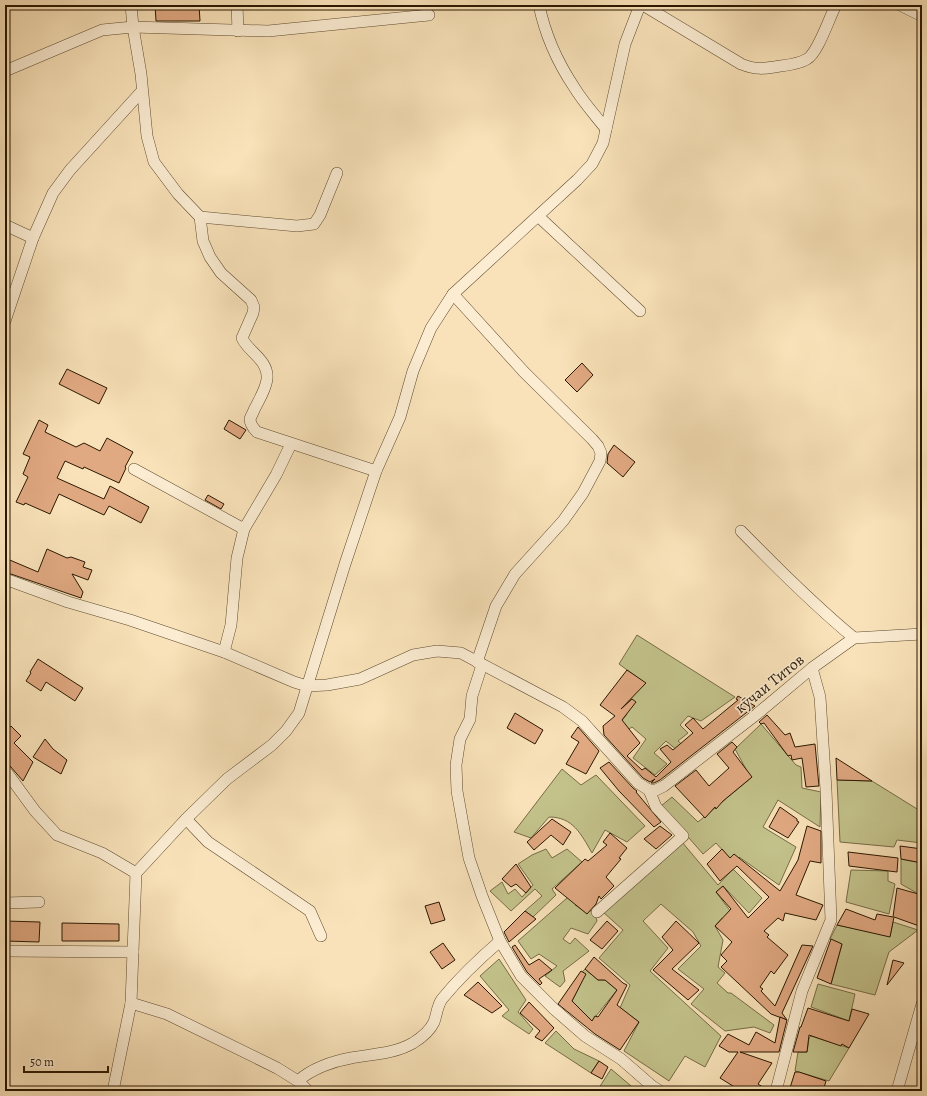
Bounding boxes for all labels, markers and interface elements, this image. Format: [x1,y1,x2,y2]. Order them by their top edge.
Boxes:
street label: кӯчаи Титов [730,649,809,719]
scale bar [24,1048,108,1074]
text: 50 m [30,1054,54,1070]

